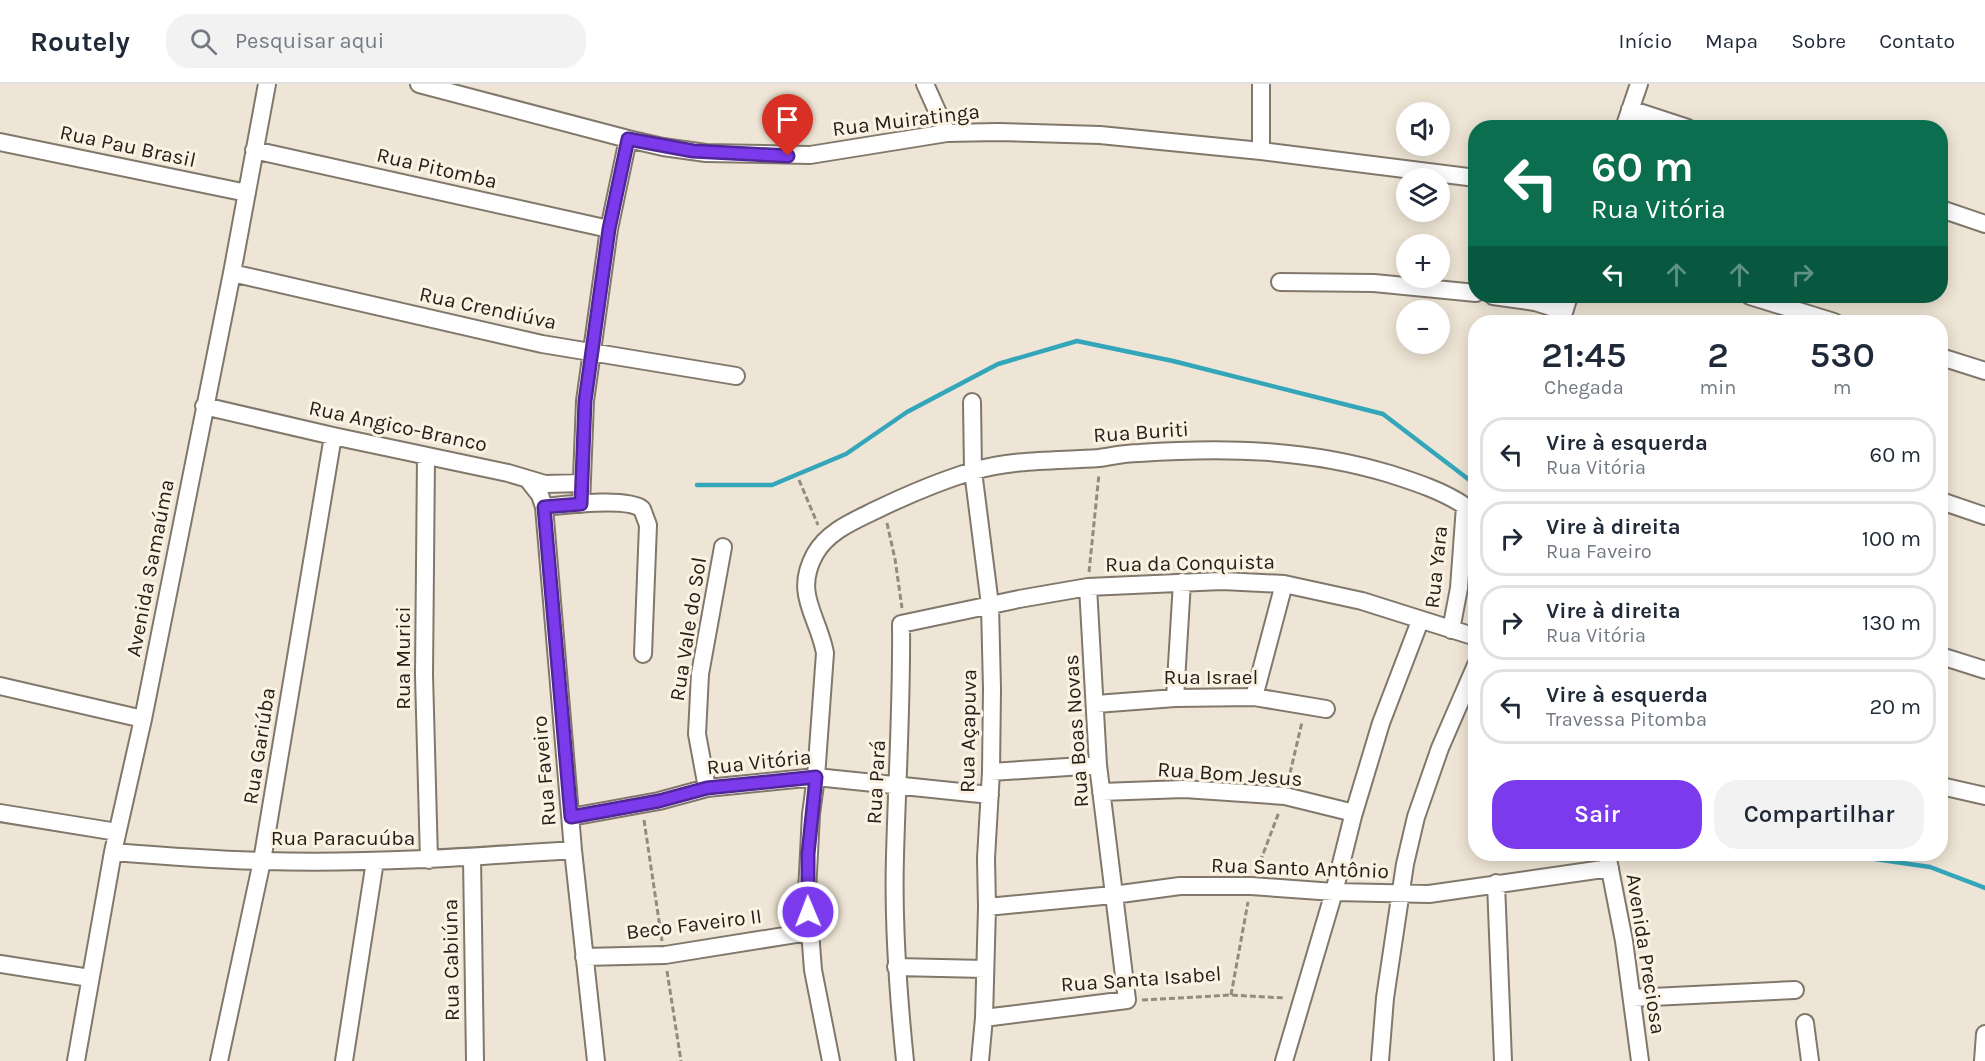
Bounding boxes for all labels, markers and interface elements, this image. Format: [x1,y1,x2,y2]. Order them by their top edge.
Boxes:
search box [166,14,586,68]
text: Routely [30,25,130,58]
icon: search [187,25,220,58]
text: Pesquisar aqui [235,28,384,54]
text: Início [1619,29,1672,53]
text: Mapa [1705,29,1758,53]
text: Sobre [1791,29,1846,53]
text: Contato [1879,29,1955,53]
pin [762,94,813,156]
street label: Rua Muiratinga [831,99,981,141]
map controls [1396,102,1450,354]
button: sound [1396,102,1450,156]
icon: arrive [771,103,804,136]
street label: Rua Pau Brasil [58,120,198,172]
street label: Rua Pitomba [374,142,500,194]
text: 60 m [1591,142,1694,192]
icon: left [1492,144,1570,222]
button: layers [1396,168,1450,222]
text: Rua Vitória [1591,193,1726,225]
button: + [1396,234,1450,288]
icon: left [1597,258,1630,291]
icon: ahead [1660,258,1693,291]
icon: ahead [1723,258,1756,291]
icon: right [1786,258,1819,291]
street label: Rua Crendiúva [417,282,559,334]
button: − [1396,300,1450,354]
text: 21:45 [1541,334,1626,376]
text: 2 [1707,334,1729,376]
text: 530 [1810,334,1875,376]
text: Chegada [1544,376,1624,399]
text: min [1700,376,1736,399]
text: m [1833,376,1852,399]
street label: Rua Angico-Branco [307,395,489,457]
street label: Rua Buriti [1092,417,1190,447]
text: Vire à esquerda [1546,430,1708,456]
icon: left [1495,438,1528,471]
text: 60 m [1870,442,1921,468]
text: Rua Vitória [1546,456,1646,479]
street label: Avenida Samaúma [121,477,179,659]
text: Vire à direita [1546,514,1681,540]
icon: right [1495,522,1528,555]
street label: Rua Yara [1420,524,1452,610]
text: 100 m [1862,526,1921,552]
text: Rua Faveiro [1546,540,1652,563]
street label: Rua da Conquista [1105,550,1275,576]
street label: Rua Vale do Sol [665,555,711,703]
text: Vire à direita [1546,598,1681,624]
street label: Rua Murici [391,606,415,710]
icon: right [1495,606,1528,639]
text: 130 m [1862,610,1921,636]
text: Rua Vitória [1546,624,1646,647]
street label: Rua Boas Novas [1059,654,1093,808]
street label: Rua Israel [1164,665,1258,689]
street label: Rua Açapuva [955,669,981,793]
text: Vire à esquerda [1546,682,1708,708]
street label: Rua Gariúba [238,686,280,806]
icon: left [1495,690,1528,723]
text: 20 m [1869,694,1921,720]
text: Travessa Pitomba [1546,708,1707,731]
street label: Rua Faveiro [527,715,561,827]
street label: Rua Pará [862,739,890,825]
street label: Rua Vitória [706,745,812,779]
street label: Rua Bom Jesus [1157,757,1303,791]
button: Sair [1492,780,1702,849]
button: Compartilhar [1714,780,1924,849]
street label: Rua Paracuúba [271,826,415,850]
street label: Rua Santo Antônio [1211,853,1389,883]
street label: Avenida Preciosa [1621,872,1671,1036]
position arrow [776,880,840,944]
street label: Rua Cabiúna [438,899,464,1021]
street label: Beco Faveiro II [625,904,763,944]
street label: Rua Santa Isabel [1060,961,1222,997]

